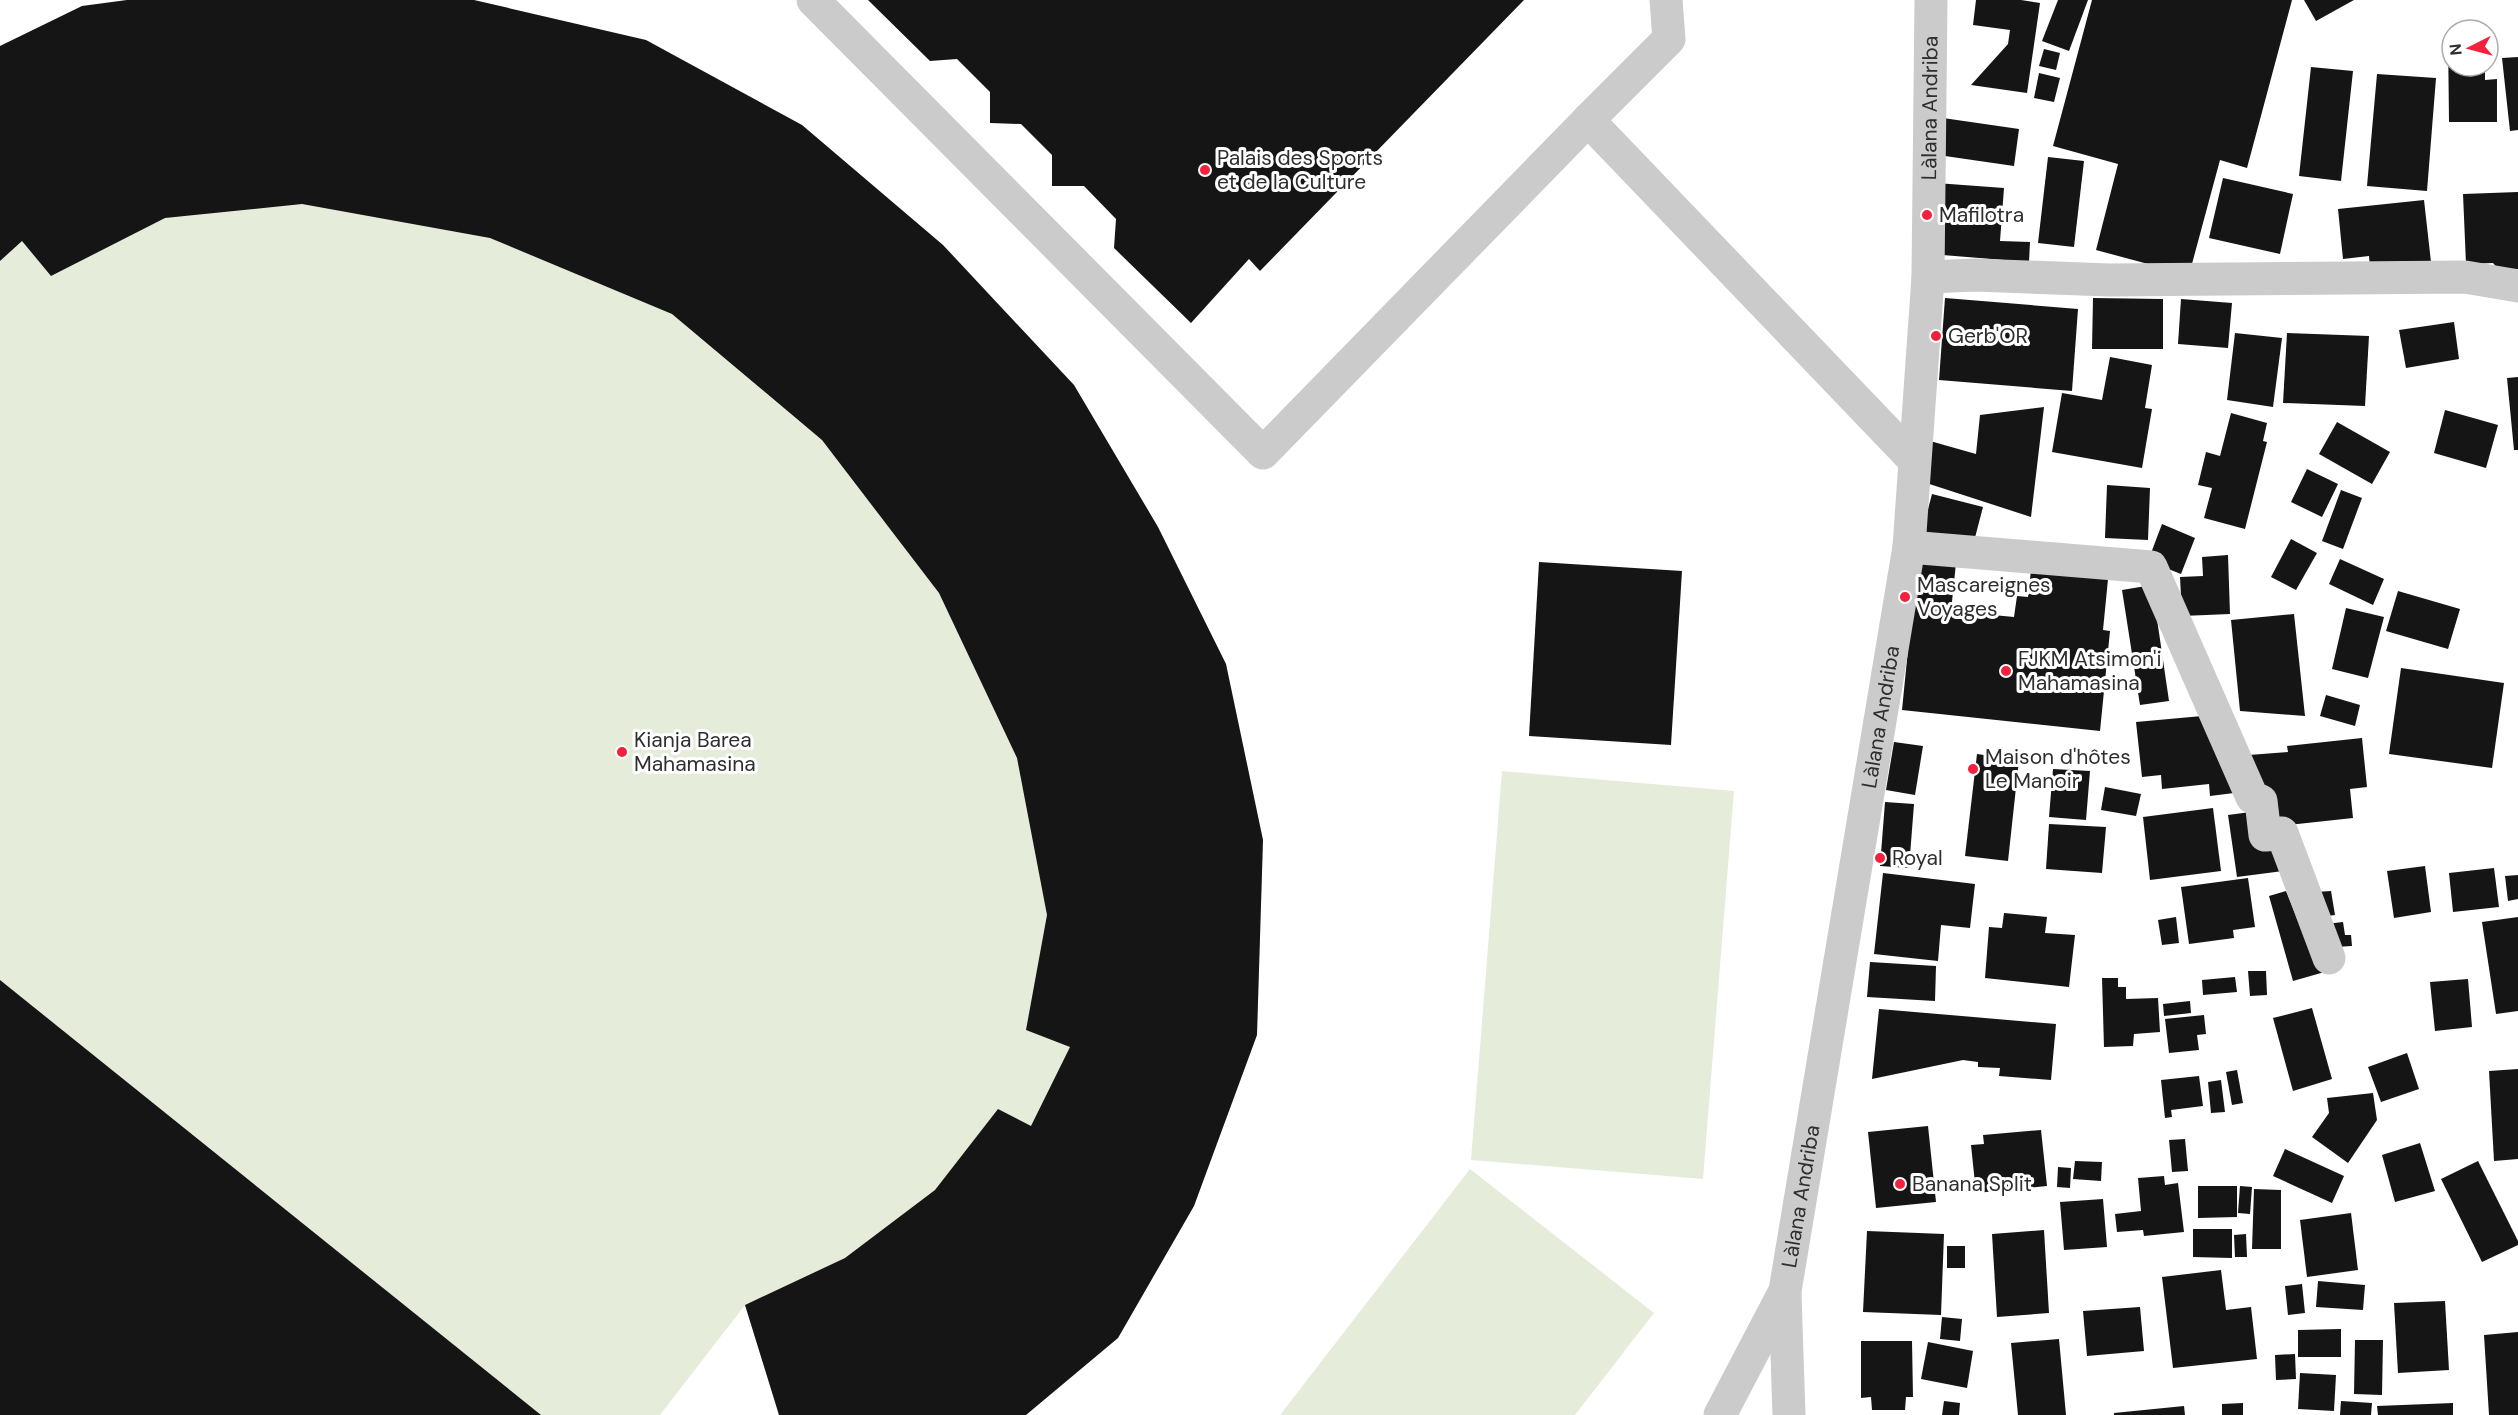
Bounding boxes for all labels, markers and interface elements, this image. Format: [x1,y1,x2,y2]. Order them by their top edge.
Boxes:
north arrow [2440,18,2500,78]
street label: Làlana Andriba [1915,36,1945,180]
text: N [2445,43,2467,56]
place label: Palais des Sports et de la Culture [1217,144,1383,196]
marker: Palais des Sports et de la Culture [1198,163,1212,177]
place label: Mafilotra [1939,201,2024,229]
marker: Mafilotra [1920,208,1934,222]
place label: Gerb'OR [1948,322,2028,350]
marker: Gerb'OR [1929,329,1943,343]
place label: Mascareignes Voyages [1917,571,2051,623]
marker: Mascareignes Voyages [1898,590,1912,604]
street label: Làlana Andriba [1855,643,1906,790]
place label: FJKM Atsimon'i Mahamasina [2018,645,2162,697]
marker: FJKM Atsimon'i Mahamasina [1999,664,2013,678]
place label: Kianja Barea Mahamasina [634,726,756,778]
place label: Maison d'hôtes Le Manoir [1985,743,2131,795]
marker: Kianja Barea Mahamasina [615,745,629,759]
marker: Maison d'hôtes Le Manoir [1966,762,1980,776]
place label: Royal [1892,844,1943,872]
marker: Royal [1873,851,1887,865]
street label: Làlana Andriba [1775,1123,1826,1270]
place label: Banana Split [1912,1170,2032,1198]
marker: Banana Split [1893,1177,1907,1191]

